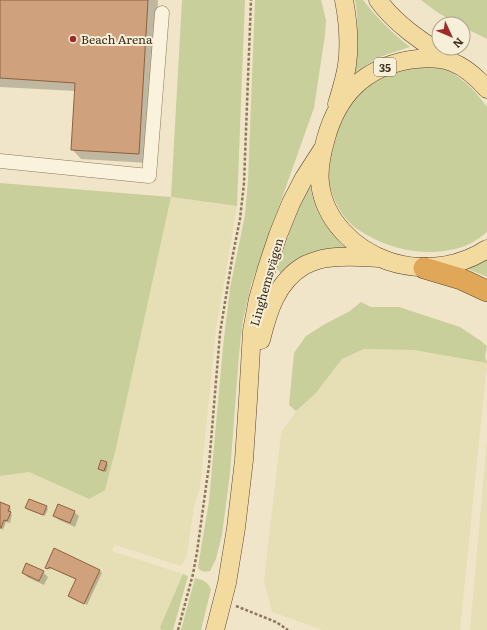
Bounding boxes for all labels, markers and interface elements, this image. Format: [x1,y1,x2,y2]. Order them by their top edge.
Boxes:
north arrow [431,16,471,56]
place label: Beach Arena [81,30,153,48]
marker: Beach Arena [68,34,78,44]
text: N [450,35,468,53]
road number: 35 [374,58,396,76]
street label: Linghemsvägen [245,236,287,328]

